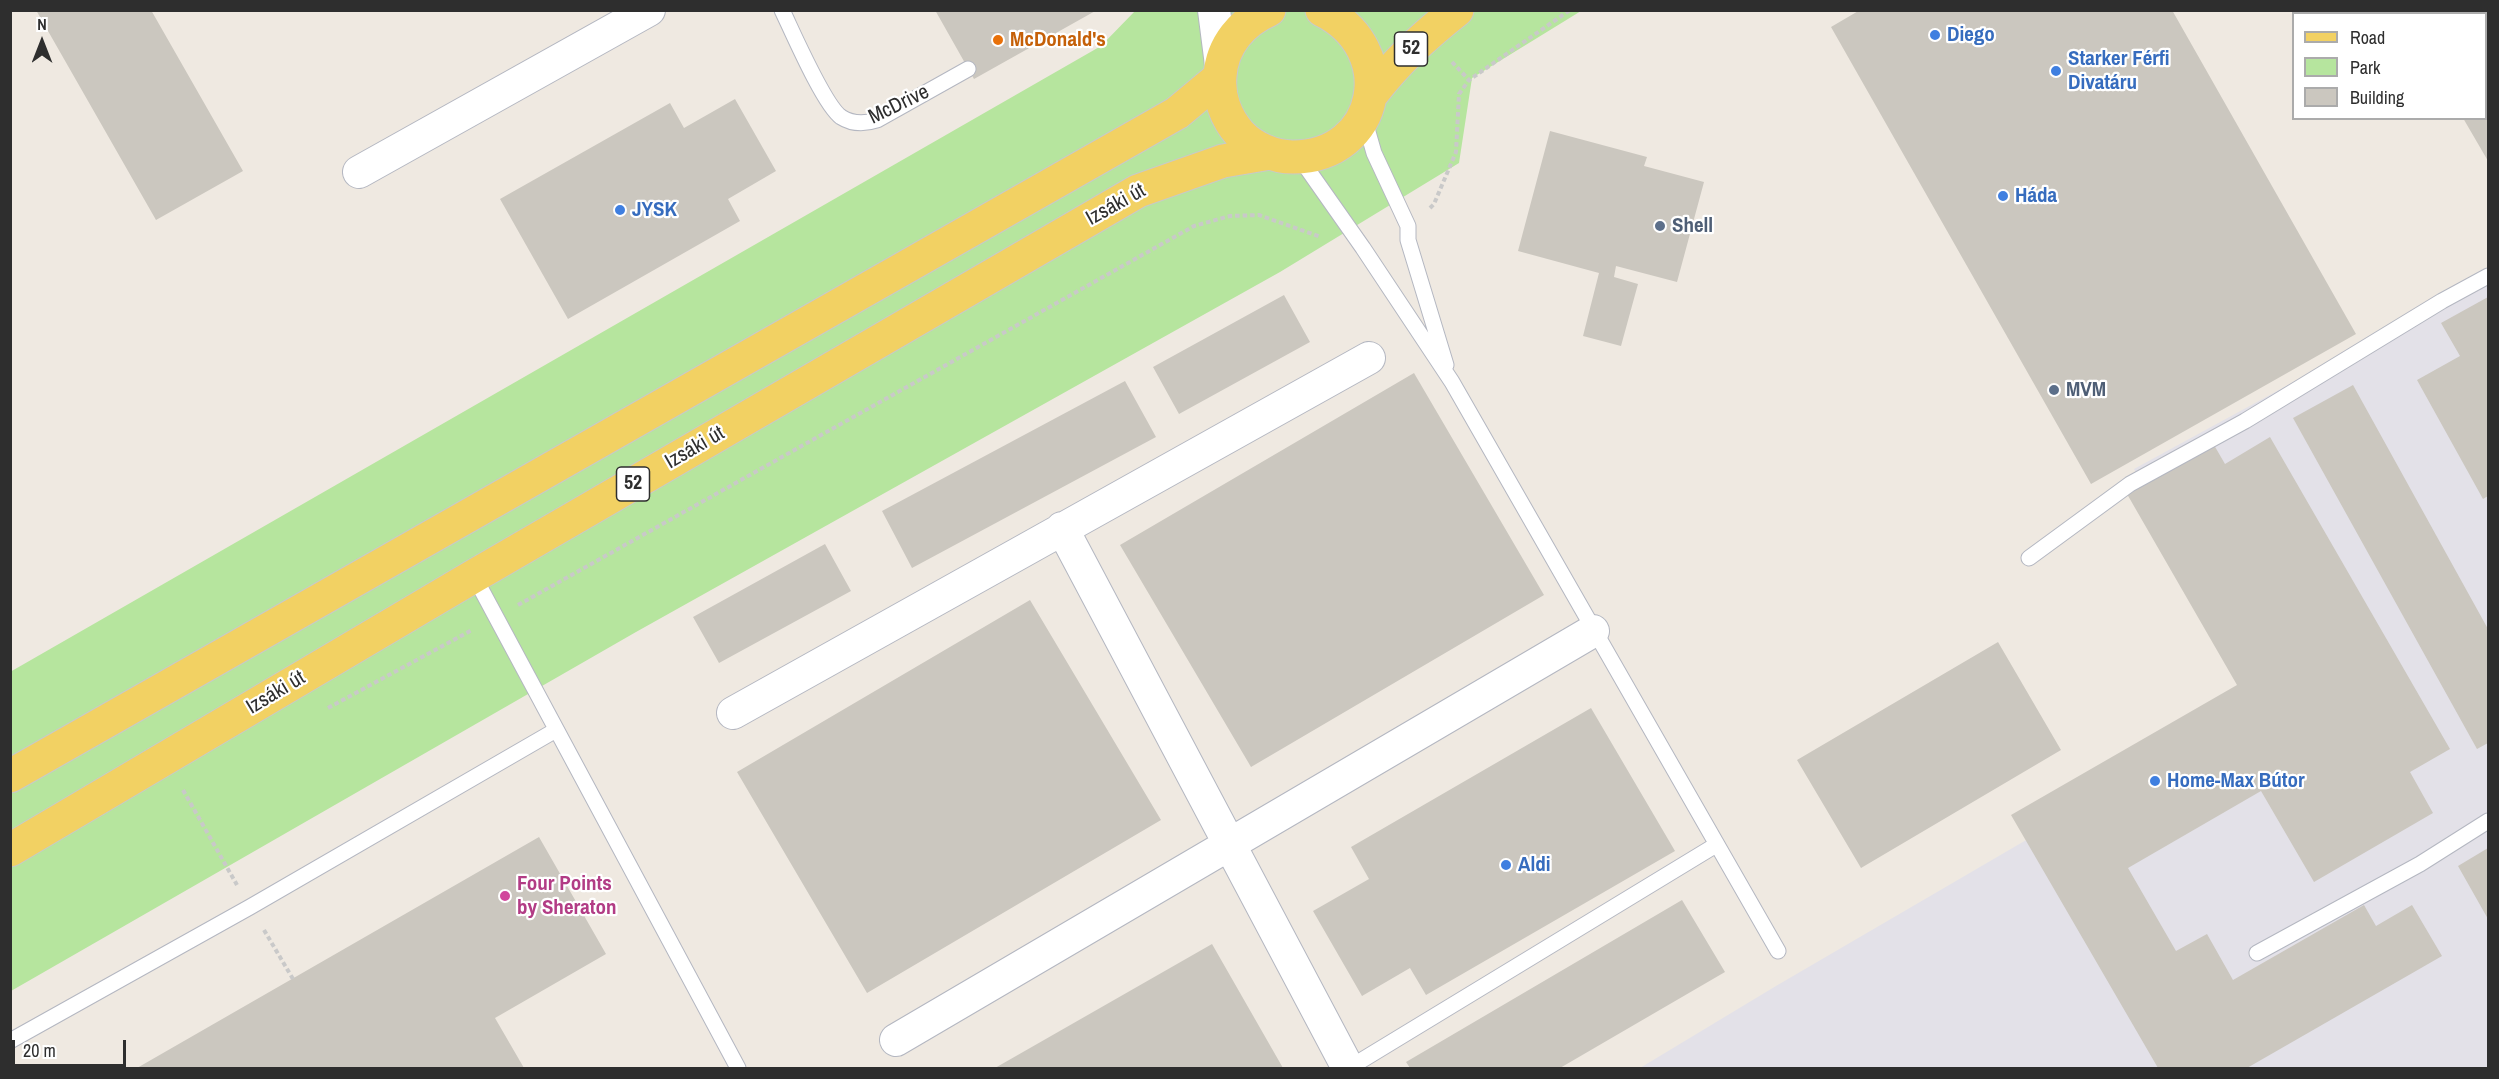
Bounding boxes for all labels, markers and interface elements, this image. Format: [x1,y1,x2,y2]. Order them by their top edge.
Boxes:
north arrow [12,12,72,72]
legend [2292,12,2487,120]
text: N [37,13,47,35]
place label: Diego [1947,22,1995,48]
text: Road [2350,25,2385,50]
place label: McDonald's [1010,27,1106,53]
marker: Diego [1928,28,1942,42]
road number: 52 [1394,32,1428,66]
marker: McDonald's [991,33,1005,47]
place label: Starker Férfi Divatáru [2068,46,2169,96]
text: Park [2350,55,2380,80]
marker: Starker Férfi Divatáru [2049,64,2063,78]
street label: McDrive [865,80,933,130]
text: Building [2350,85,2404,110]
street label: Izsáki út [1082,178,1150,232]
place label: Háda [2015,183,2057,209]
marker: Háda [1996,189,2010,203]
place label: JYSK [632,197,677,223]
marker: JYSK [613,203,627,217]
place label: Shell [1672,213,1713,239]
marker: Shell [1653,219,1667,233]
place label: MVM [2066,377,2106,403]
marker: MVM [2047,383,2061,397]
street label: Izsáki út [661,421,729,475]
road number: 52 [616,467,650,501]
street label: Izsáki út [242,666,310,720]
place label: Home-Max Bútor [2167,768,2305,794]
marker: Home-Max Bútor [2148,774,2162,788]
place label: Aldi [1518,852,1551,878]
marker: Aldi [1499,858,1513,872]
place label: Four Points by Sheraton [517,871,617,921]
marker: Four Points by Sheraton [498,889,512,903]
scale bar [15,1028,129,1066]
text: 20 m [23,1038,56,1063]

